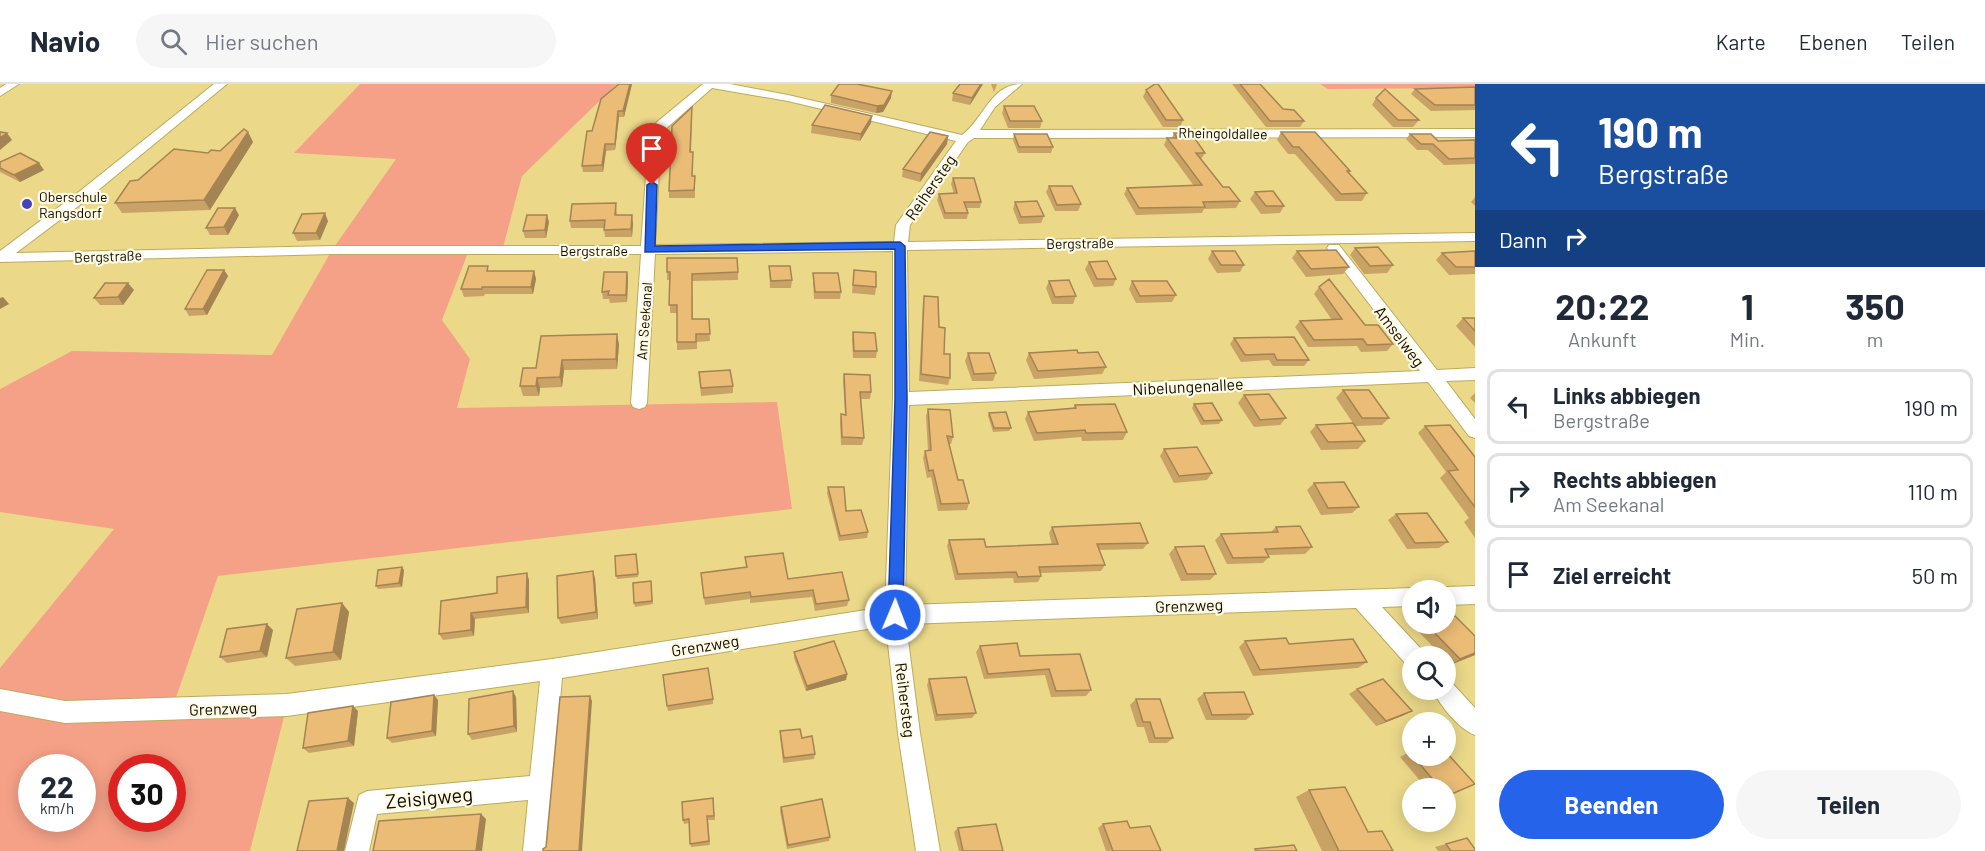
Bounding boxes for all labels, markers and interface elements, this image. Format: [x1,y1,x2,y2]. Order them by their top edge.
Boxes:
search box [136,14,556,68]
text: Navio [30,24,100,58]
icon: search [157,25,190,58]
text: Hier suchen [205,28,319,54]
text: Karte [1716,29,1766,54]
text: Ebenen [1799,29,1868,54]
text: Teilen [1901,29,1955,54]
text: 190 m [1598,106,1703,156]
icon: left [1499,108,1577,186]
pin [626,123,677,185]
street label: Rheingoldallee [1178,124,1268,142]
icon: arrive [635,132,668,165]
street label: Reihersteg [901,151,959,223]
text: Bergstraße [1598,157,1729,189]
place label: Oberschule Rangsdorf [39,188,108,221]
marker: Oberschule Rangsdorf [20,197,34,211]
icon: right [1559,222,1592,255]
text: Dann [1499,226,1547,252]
street label: Bergstraße [1046,234,1114,252]
street label: Bergstraße [560,242,628,259]
street label: Bergstraße [74,246,142,266]
street label: Am Seekanal [633,282,655,360]
text: 20:22 [1555,284,1649,327]
text: 1 [1741,284,1754,327]
text: 350 [1845,284,1905,327]
street label: Amselweg [1371,302,1429,370]
text: Ankunft [1568,327,1637,351]
text: Min. [1730,327,1765,351]
text: m [1867,327,1883,351]
street label: Nibelungenallee [1132,374,1244,398]
text: Links abbiegen [1553,382,1701,408]
icon: left [1502,390,1535,423]
text: 190 m [1904,394,1958,420]
text: Bergstraße [1553,408,1650,432]
text: Rechts abbiegen [1553,466,1716,492]
icon: right [1502,474,1535,507]
text: 110 m [1908,478,1958,504]
text: Am Seekanal [1553,492,1664,516]
icon: arrive [1502,558,1535,591]
text: Ziel erreicht [1553,562,1671,588]
text: 50 m [1912,562,1958,588]
map controls [1402,580,1456,832]
button: sound [1402,580,1456,634]
position arrow [863,583,927,647]
street label: Grenzweg [1155,594,1223,616]
street label: Grenzweg [670,630,740,660]
button: search [1402,646,1456,700]
street label: Reihersteg [892,661,920,739]
street label: Grenzweg [189,697,257,719]
button: + [1402,712,1456,766]
speed limit sign: 30 [108,754,186,832]
text: 22 [40,768,74,804]
button: Beenden [1499,770,1724,839]
button: Teilen [1736,770,1961,839]
button: − [1402,778,1456,832]
street label: Zeisigweg [384,781,474,813]
text: km/h [40,799,74,817]

